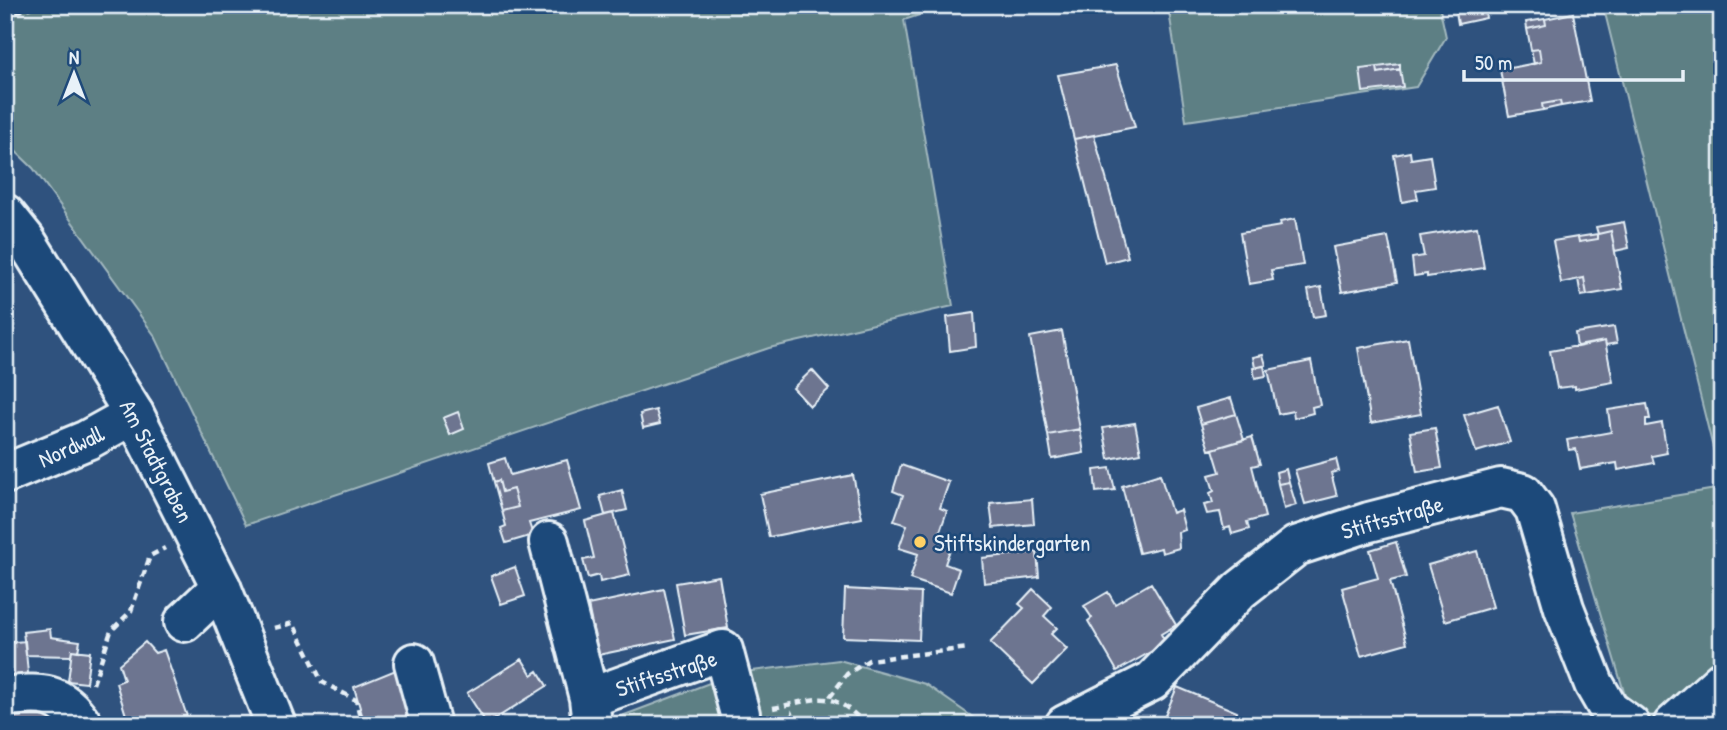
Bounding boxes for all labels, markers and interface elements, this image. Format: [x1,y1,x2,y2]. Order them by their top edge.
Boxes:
north arrow [38,38,108,108]
scale bar [1464,38,1683,82]
text: N [69,44,79,70]
text: 50 m [1475,48,1512,77]
street label: Am Stadtgraben [113,394,201,528]
street label: Nordwall [33,417,110,475]
street label: Stiftsstraße [1337,488,1447,546]
place label: Stiftskindergarten [934,527,1090,558]
marker: Stiftskindergarten [912,534,928,550]
street label: Stiftsstraße [611,642,721,704]

